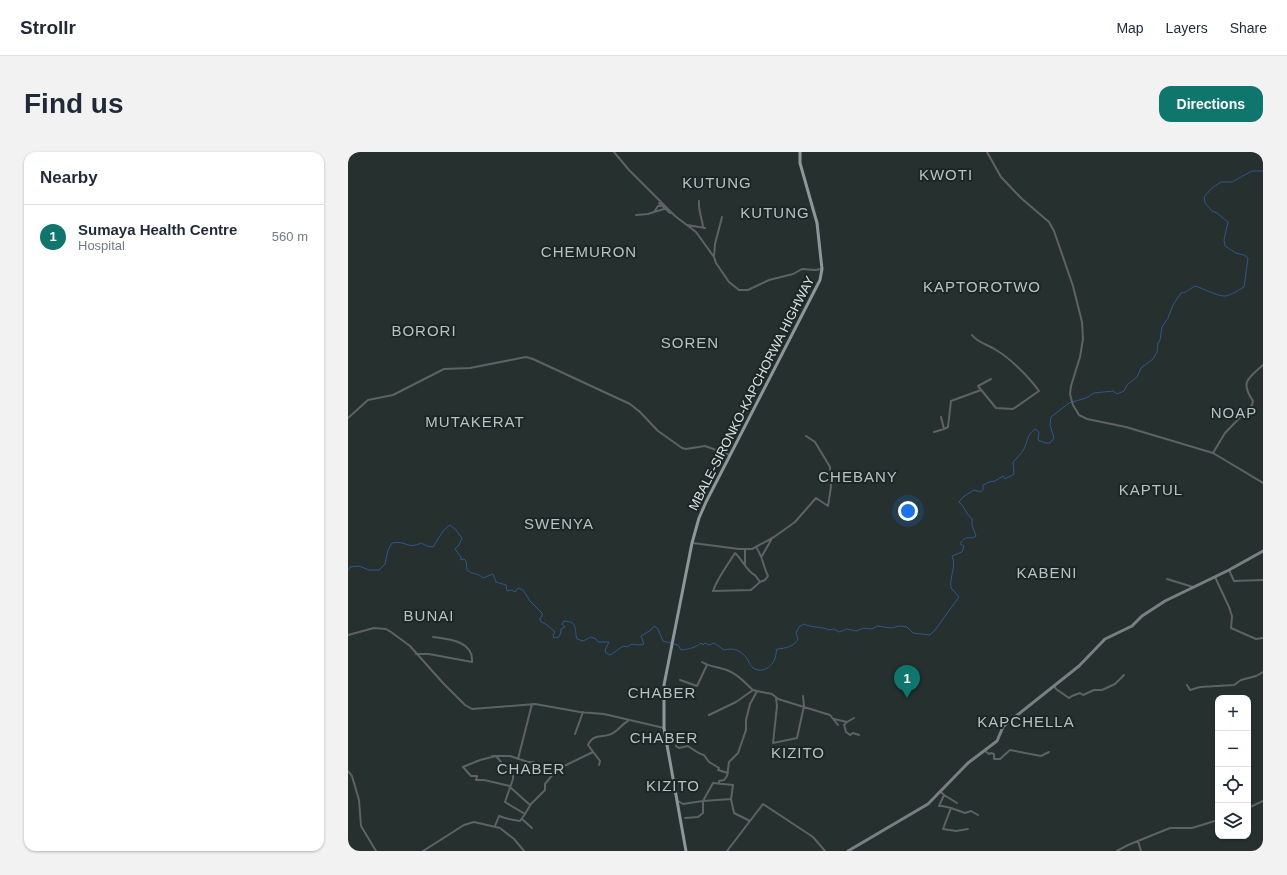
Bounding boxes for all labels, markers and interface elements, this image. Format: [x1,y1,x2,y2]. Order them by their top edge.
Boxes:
text: Strollr [20,17,76,38]
text: Map [1116,20,1144,36]
text: Layers [1166,20,1208,36]
text: Share [1230,20,1267,36]
button: Directions [1159,86,1263,122]
text: Find us [24,88,124,119]
district label: KWOTI [919,166,973,183]
text: Nearby [40,168,98,187]
district label: KUTUNG [682,174,752,191]
district label: KUTUNG [740,204,810,221]
text: Sumaya Health Centre [78,221,237,238]
text: 1 [49,229,57,244]
text: 560 m [272,229,308,244]
text: Hospital [78,238,125,253]
district label: CHEMURON [541,243,637,260]
street label: MBALE-SIRONKO-KAPCHORWA HIGHWAY [686,273,817,513]
district label: KAPTOROTWO [923,278,1041,295]
district label: BORORI [391,322,457,339]
district label: SOREN [661,334,719,351]
district label: NOAP [1211,404,1257,421]
district label: MUTAKERAT [425,413,525,430]
district label: CHEBANY [818,468,898,485]
district label: KAPTUL [1119,481,1183,498]
your location [898,501,918,521]
district label: SWENYA [524,515,594,532]
district label: KABENI [1016,564,1078,581]
district label: BUNAI [404,607,454,624]
pin: 1 [894,665,920,698]
district label: CHABER [628,684,696,701]
map controls [1215,695,1251,839]
button: + [1215,695,1251,731]
district label: KAPCHELLA [977,713,1075,730]
district label: CHABER [630,729,698,746]
button: − [1215,731,1251,767]
district label: KIZITO [771,744,825,761]
district label: CHABER [497,760,565,777]
button: locate [1215,767,1251,803]
district label: KIZITO [646,777,700,794]
button: layers [1215,803,1251,839]

